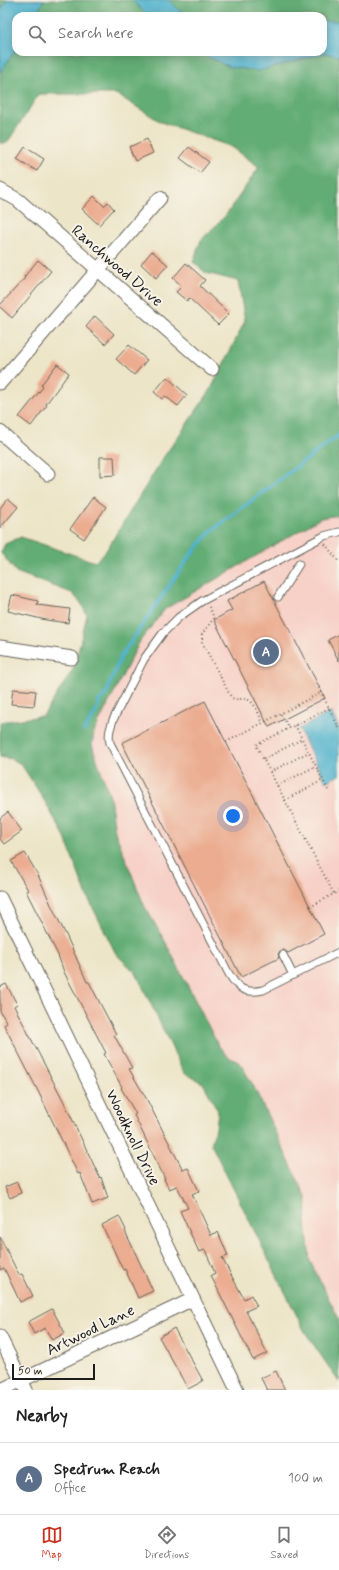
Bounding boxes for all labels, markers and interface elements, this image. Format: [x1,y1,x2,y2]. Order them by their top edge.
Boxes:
search box [12,12,327,56]
icon: search [26,23,48,45]
text: Search here [58,24,134,44]
street label: Ranchwood Drive [67,220,167,312]
pin: A [253,637,279,667]
your location [223,806,243,826]
street label: Woodknoll Drive [100,1086,165,1189]
street label: Artwood Lane [43,1300,138,1361]
scale bar [12,1362,95,1381]
text: 50 m [18,1364,43,1378]
text: Nearby [16,1405,68,1427]
text: Spectrum Reach [54,1460,160,1480]
text: A [25,1470,33,1487]
text: 100 m [288,1470,323,1487]
text: Office [54,1480,86,1497]
tab: Map [41,1524,63,1562]
tab: Directions [144,1524,189,1562]
tab: Saved [271,1524,298,1562]

